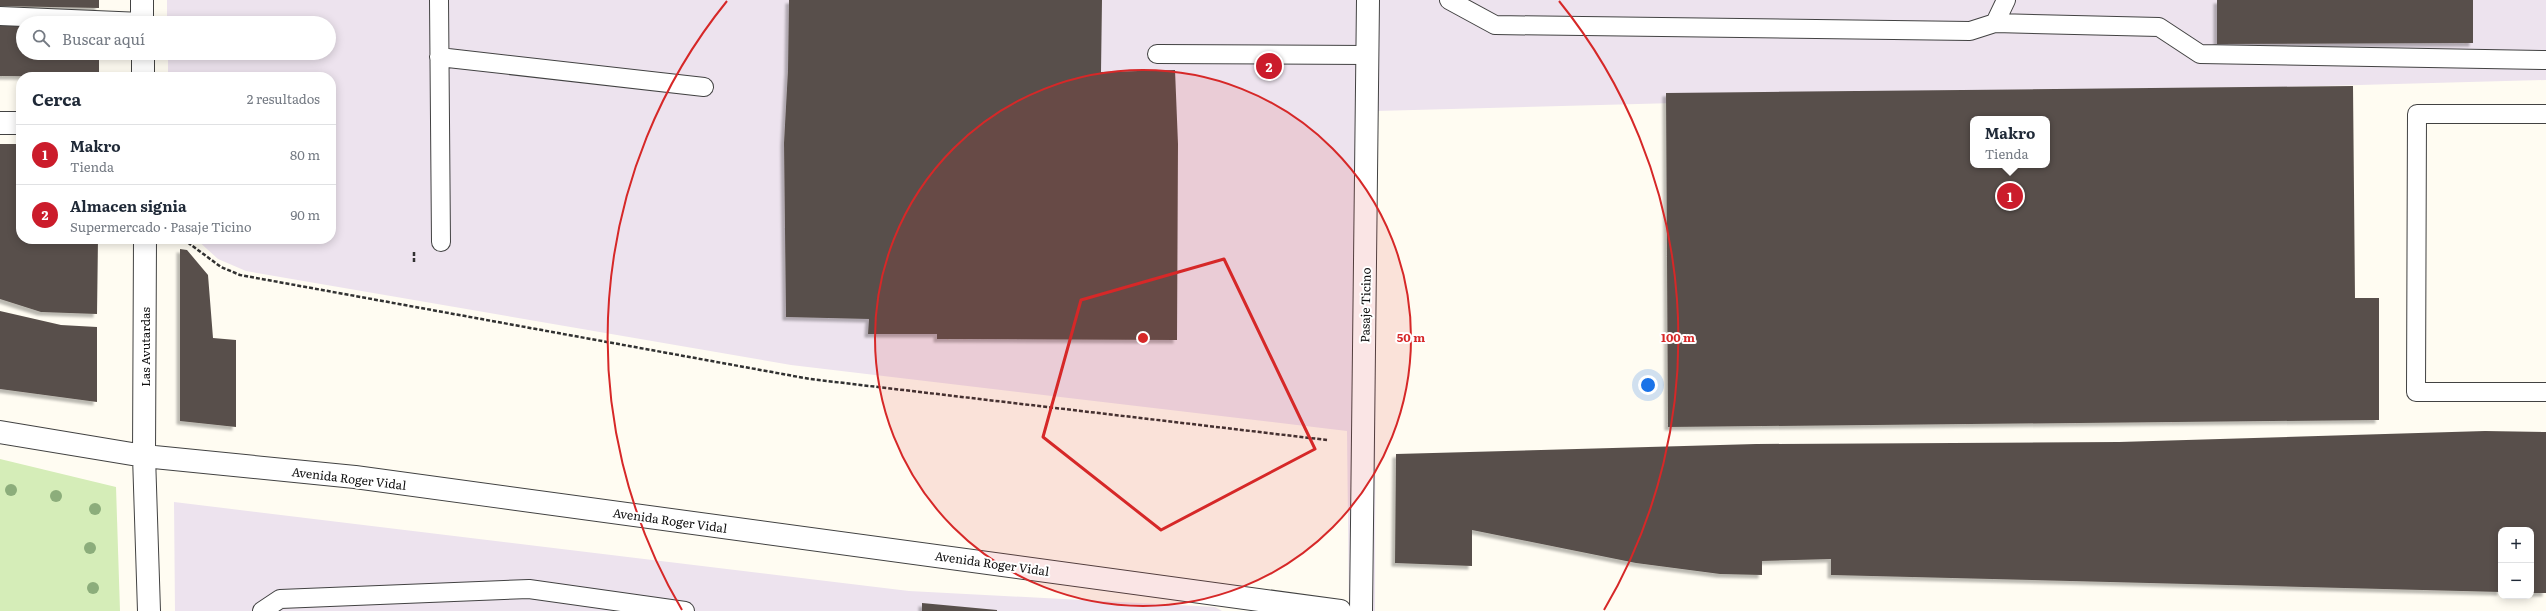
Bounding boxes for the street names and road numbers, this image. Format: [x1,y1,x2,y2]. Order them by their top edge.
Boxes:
street label: Pasaje Ticino [1355,267,1375,343]
street label: Las Avutardas [136,307,154,387]
street label: Avenida Roger Vidal [291,462,407,494]
street label: Avenida Roger Vidal [612,503,728,537]
street label: Avenida Roger Vidal [934,546,1050,580]

